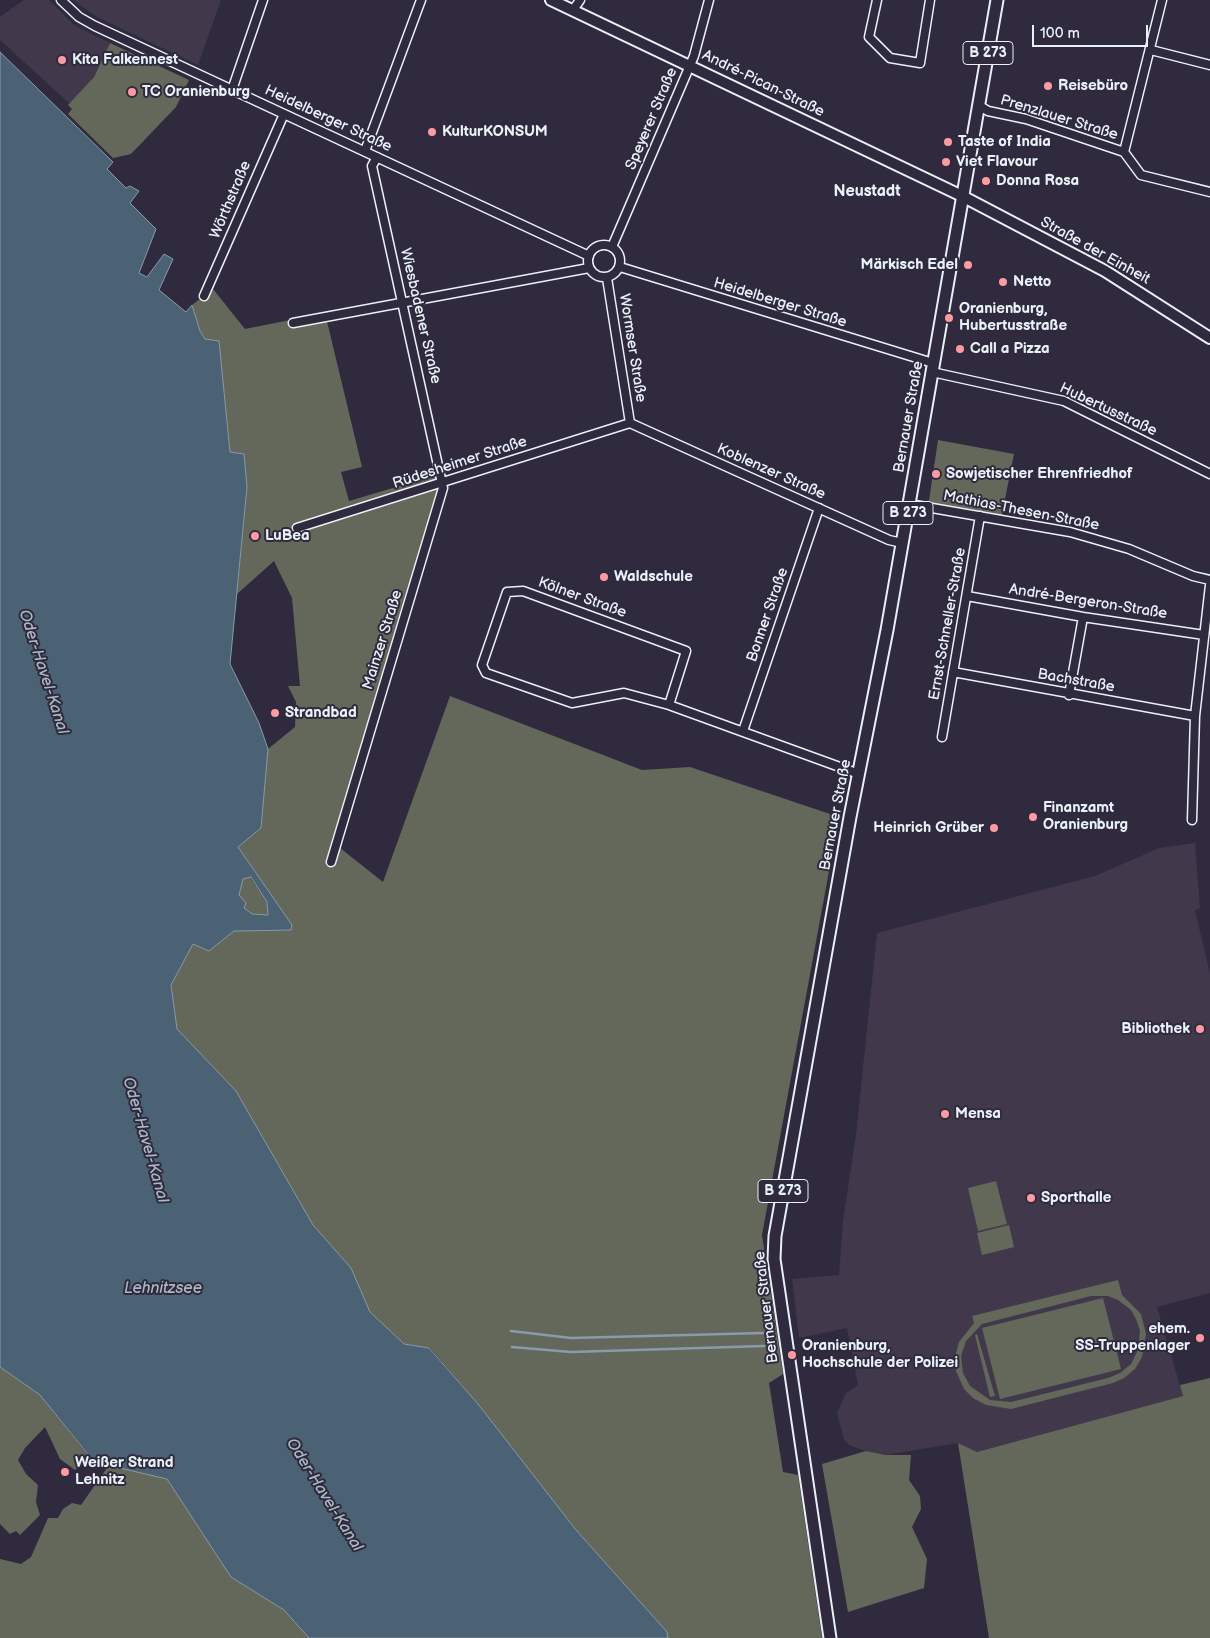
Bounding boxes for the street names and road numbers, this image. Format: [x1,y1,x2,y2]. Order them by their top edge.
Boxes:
road number: B 273 [963,42,1013,64]
street label: André-Pican-Straße [699,47,827,121]
street label: Speyerer Straße [622,65,682,173]
street label: Heidelberger Straße [262,82,394,156]
street label: Prenzlauer Straße [998,92,1120,144]
street label: Wörthstraße [207,158,255,242]
street label: Straße der Einheit [1037,213,1153,289]
street label: Wiesbadener Straße [396,246,444,386]
street label: Heidelberger Straße [711,274,849,332]
street label: Wormser Straße [615,293,649,403]
street label: Bernauer Straße [890,360,928,474]
street label: Hubertusstraße [1056,380,1160,440]
street label: Rüdesheimer Straße [391,433,529,493]
street label: Koblenzer Straße [714,440,828,504]
street label: Mathias-Thesen-Straße [941,487,1101,535]
road number: B 273 [883,502,933,524]
street label: Ernst-Schneller-Straße [926,546,970,702]
street label: Bonner Straße [743,565,793,665]
street label: Kölner Straße [535,574,629,622]
street label: André-Bergeron-Straße [1008,581,1168,623]
street label: Mainzer Straße [359,588,407,692]
street label: Bachstraße [1036,665,1116,697]
street label: Bernauer Straße [816,758,856,872]
road number: B 273 [758,1180,808,1202]
street label: Bernauer Straße [751,1250,783,1364]

